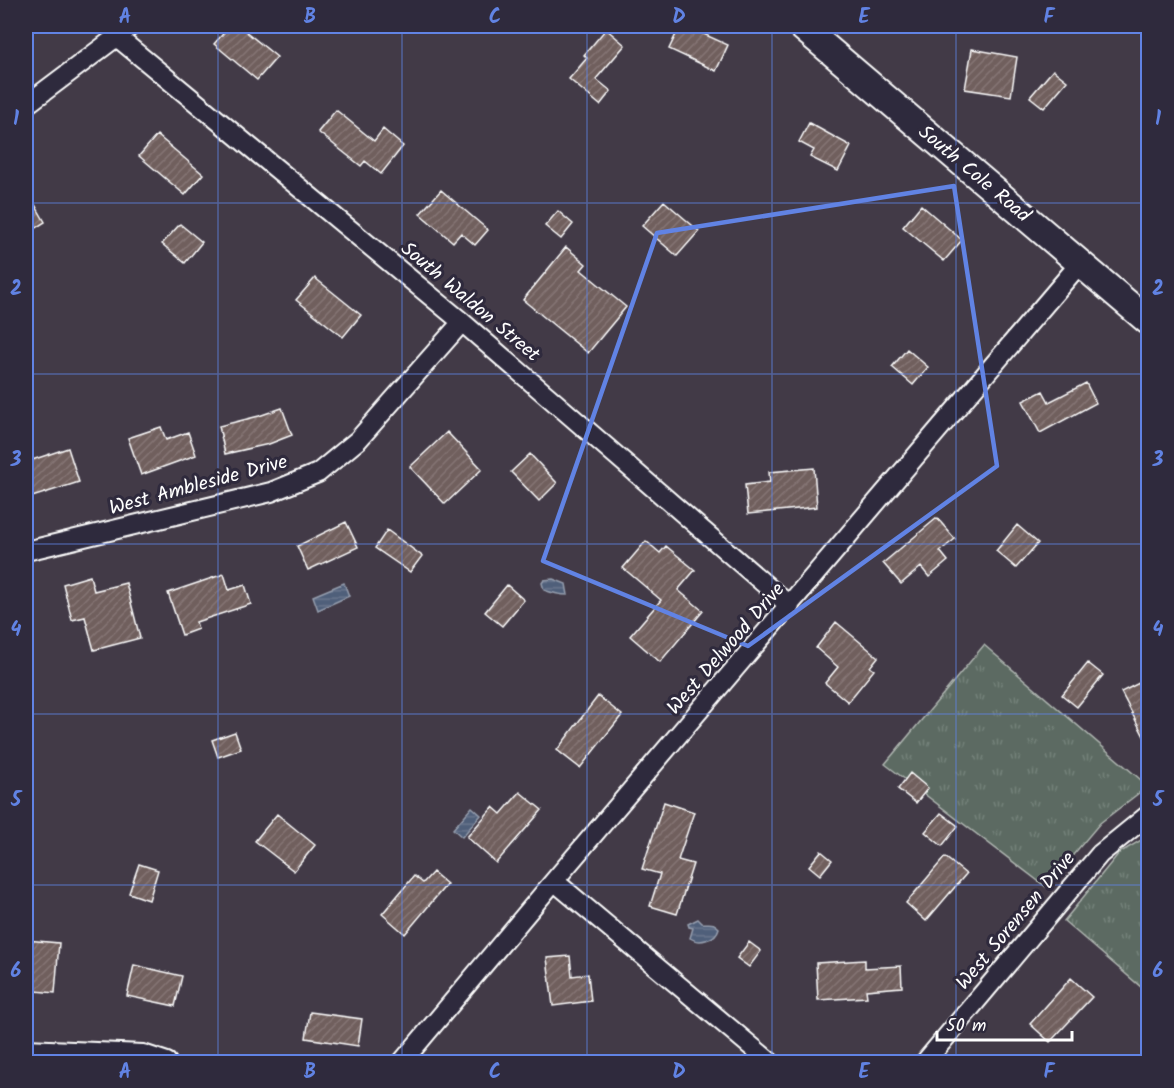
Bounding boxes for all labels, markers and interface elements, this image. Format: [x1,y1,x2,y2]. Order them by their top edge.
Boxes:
text: A [119,2,131,34]
text: B [304,2,316,34]
text: C [489,2,501,34]
text: D [672,2,686,34]
text: E [858,2,870,34]
text: F [1044,2,1056,34]
text: 1 [13,104,19,136]
text: 1 [1155,104,1161,136]
street label: South Cole Road [910,118,1038,232]
street label: South Waldon Street [393,234,547,371]
text: 2 [10,274,22,306]
text: 2 [1152,274,1164,306]
text: 3 [10,445,22,477]
text: 3 [1152,445,1164,477]
street label: West Ambleside Drive [106,447,291,525]
street label: West Delwood Drive [660,576,793,723]
text: 4 [11,615,22,647]
text: 4 [1153,615,1164,647]
text: 5 [10,785,23,817]
text: 5 [1152,785,1165,817]
street label: West Sorensen Drive [949,845,1084,998]
text: 6 [11,956,22,988]
text: 6 [1153,956,1164,988]
scale bar [937,1004,1072,1042]
text: 50 m [946,1012,986,1041]
text: A [119,1057,131,1088]
text: B [304,1057,316,1088]
text: C [489,1057,501,1088]
text: D [672,1057,686,1088]
text: E [858,1057,870,1088]
text: F [1044,1057,1056,1088]

